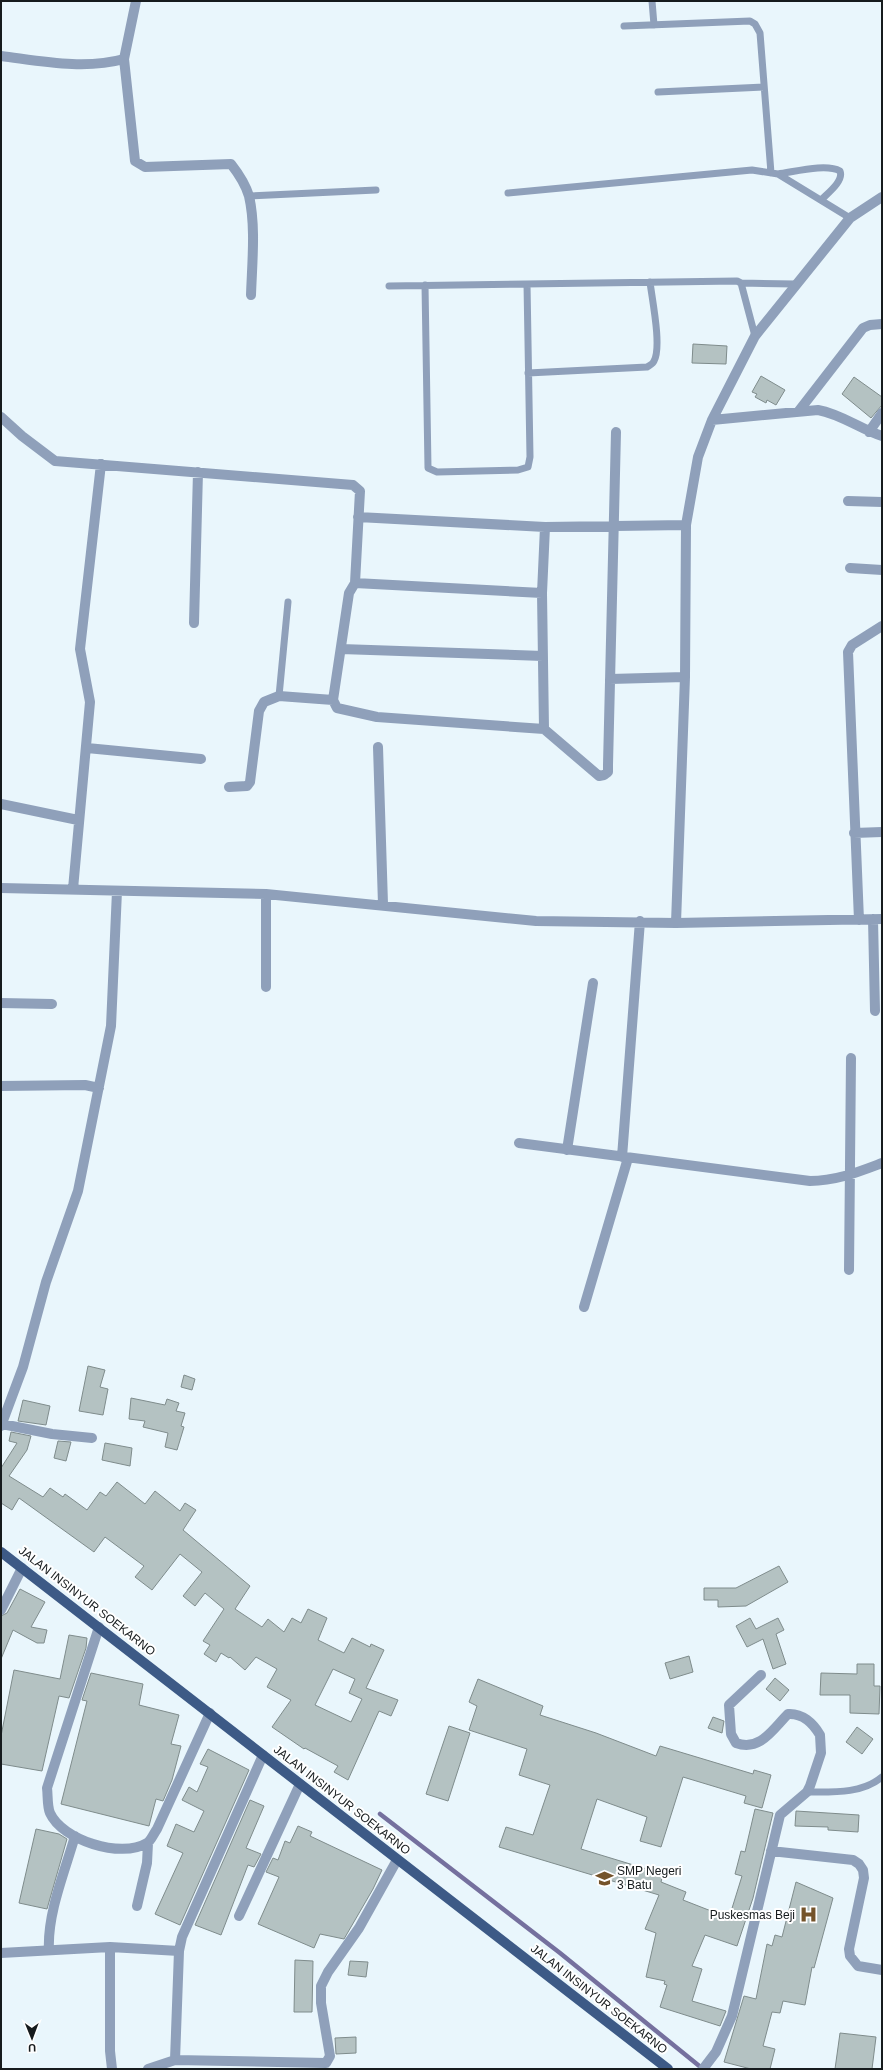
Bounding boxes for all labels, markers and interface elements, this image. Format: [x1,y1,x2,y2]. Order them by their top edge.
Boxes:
street label: JALAN INSINYUR SOEKARNO [16,1543,158,1659]
street label: JALAN INSINYUR SOEKARNO [271,1742,413,1858]
place label: SMP Negeri 3 Batu [617,1864,681,1892]
school or university icon: SMP Negeri 3 Batu [594,1868,614,1888]
hospital icon: Puskesmas Beji [798,1905,818,1925]
place label: Puskesmas Beji [710,1908,795,1922]
street label: JALAN INSINYUR SOEKARNO [528,1941,670,2057]
north arrow [12,2018,52,2058]
text: U [28,2042,36,2054]

